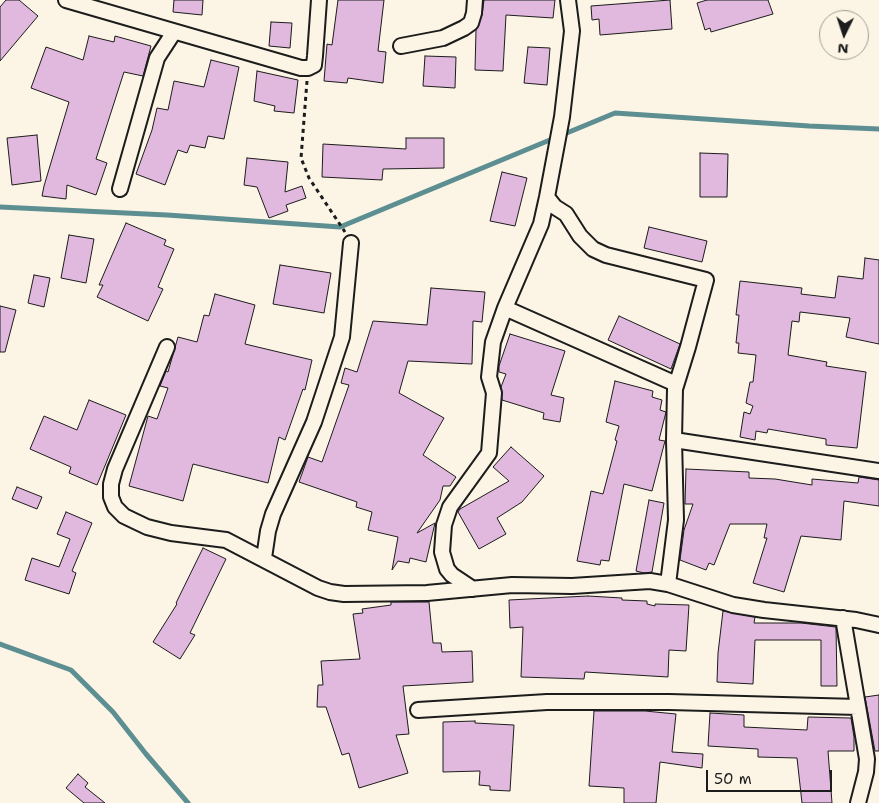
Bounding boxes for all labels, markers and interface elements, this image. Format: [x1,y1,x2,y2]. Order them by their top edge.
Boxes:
north arrow [819,10,869,60]
text: N [837,40,849,58]
scale bar [709,760,835,792]
text: 50 m [714,769,752,789]

